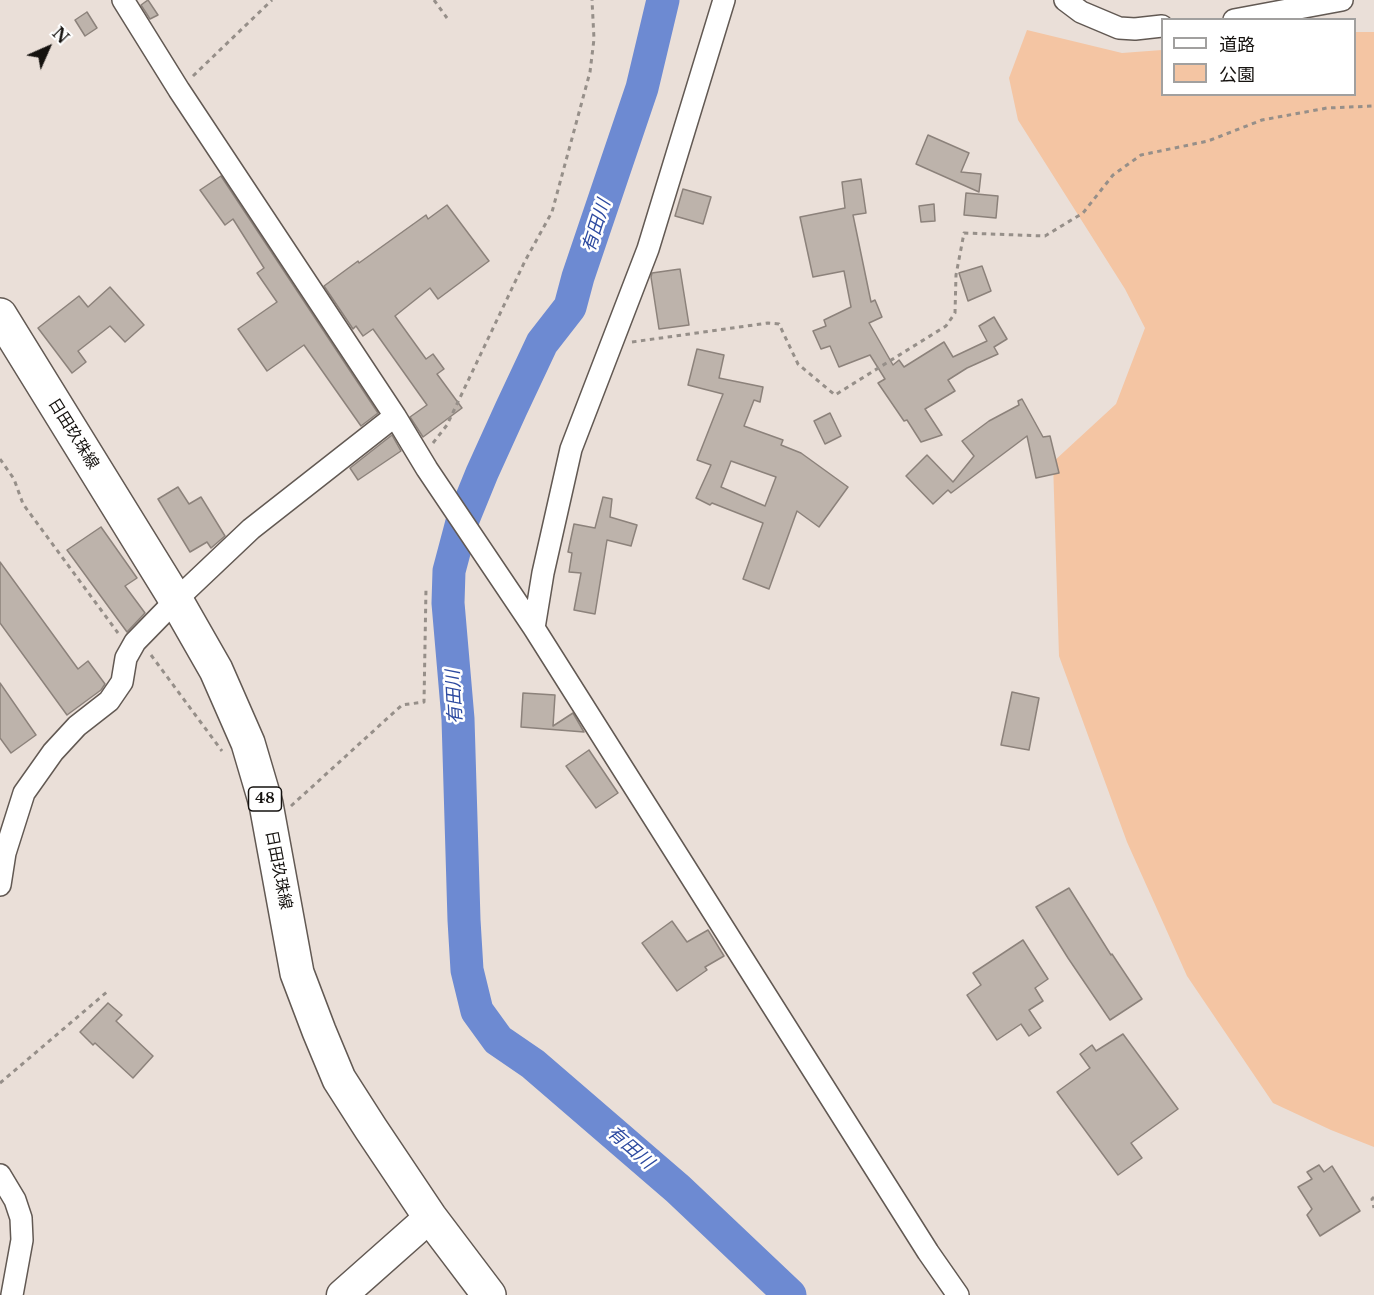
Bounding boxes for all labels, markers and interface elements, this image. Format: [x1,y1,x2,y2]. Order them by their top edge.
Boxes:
north arrow [18,18,78,78]
legend [1161,18,1356,96]
text: N [48,23,73,48]
text: 道路 [1219,34,1255,56]
text: 公園 [1219,64,1255,86]
water label: 有田川 [578,197,616,255]
street label: 日田玖珠線 [44,395,102,473]
water label: 有田川 [443,669,467,725]
road number: 48 [248,787,282,811]
street label: 日田玖珠線 [261,829,295,911]
water label: 有田川 [603,1122,657,1174]

